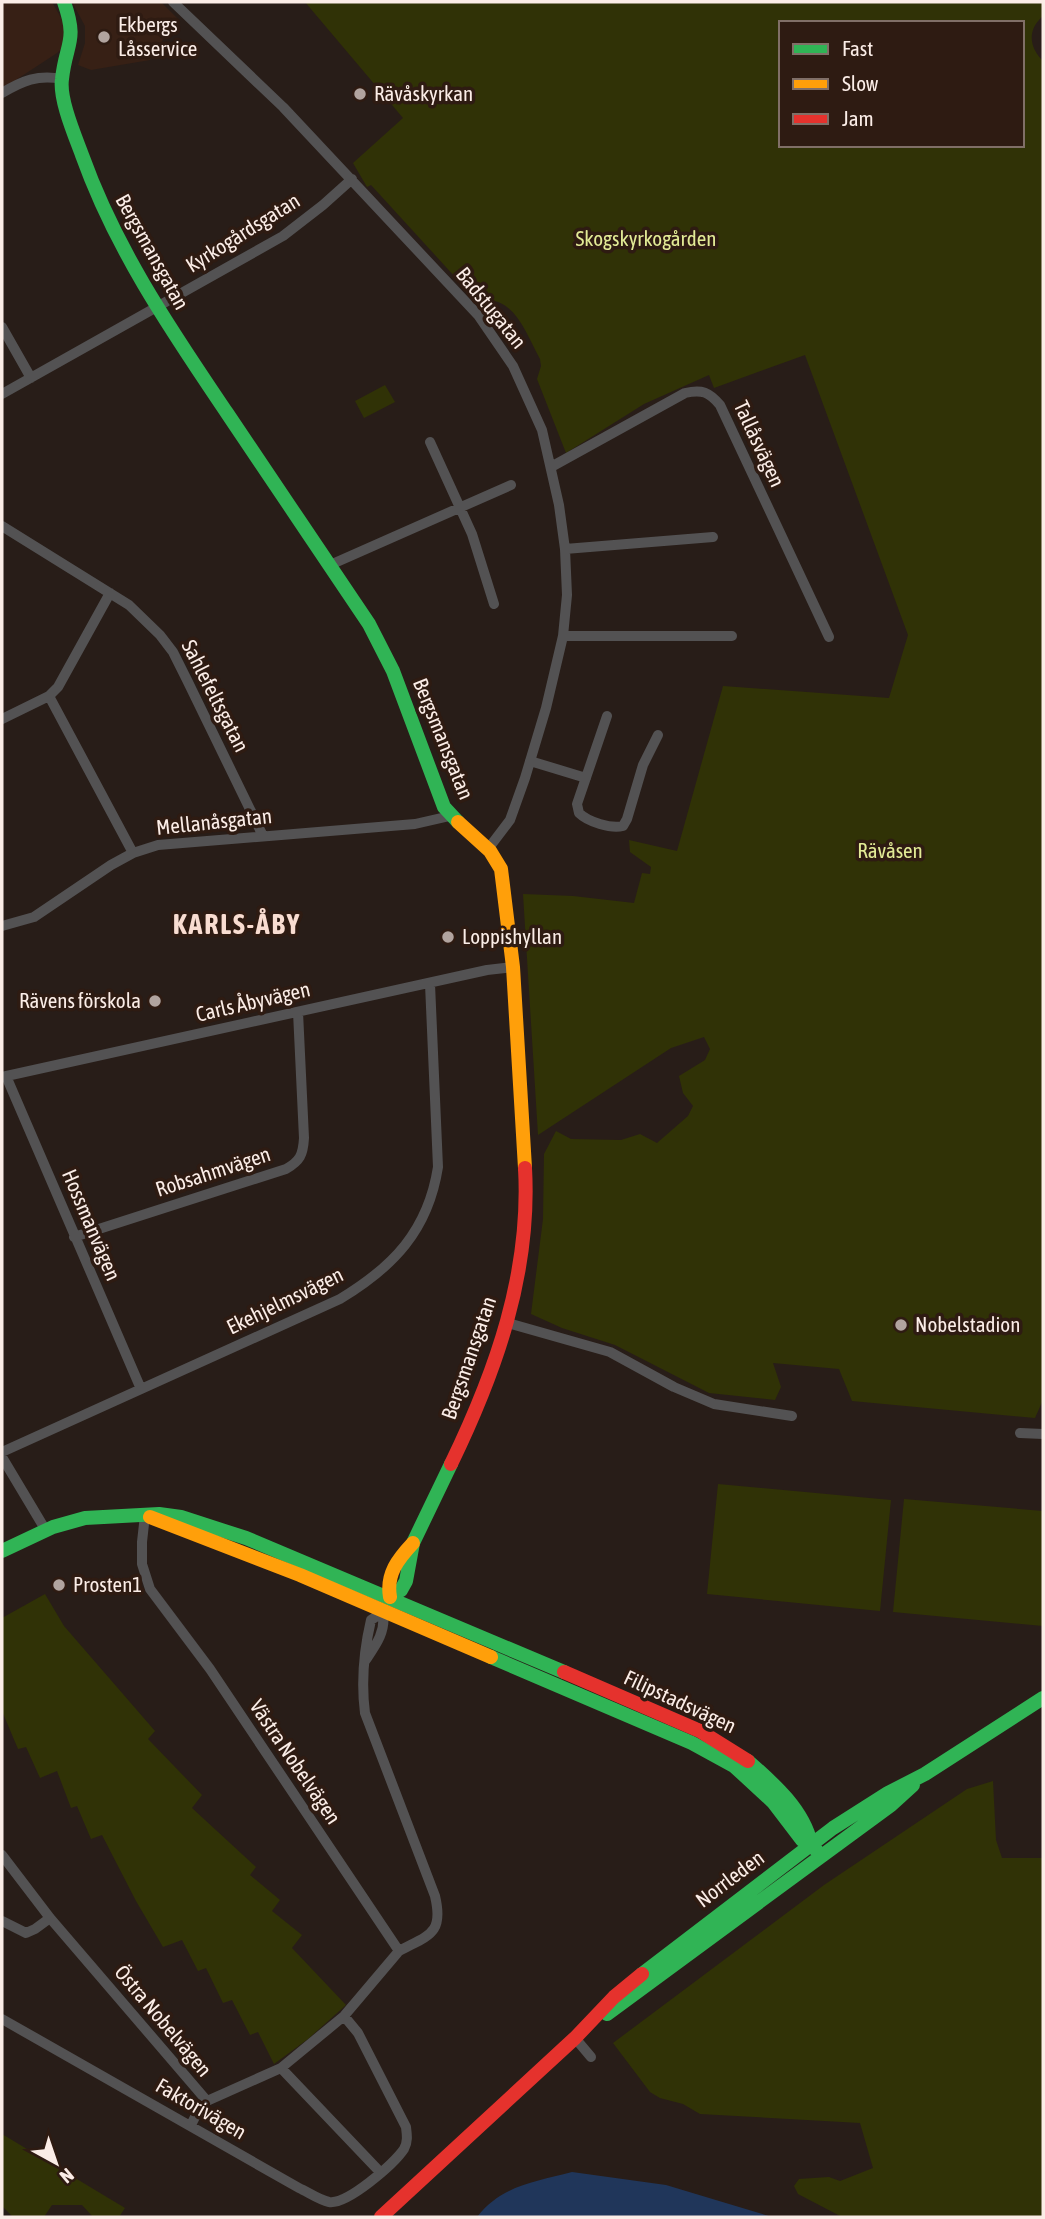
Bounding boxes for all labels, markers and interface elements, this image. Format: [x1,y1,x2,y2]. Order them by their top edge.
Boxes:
place label: Ekbergs Låsservice [118,12,197,60]
legend [779,21,1024,147]
marker: Ekbergs Låsservice [96,29,112,45]
text: Fast [842,36,873,60]
text: Slow [842,71,879,95]
place label: Rävåskyrkan [374,81,473,105]
marker: Rävåskyrkan [352,86,368,102]
text: Jam [842,106,874,130]
street label: Kyrkogårdsgatan [181,188,304,277]
street label: Bergsmansgatan [111,190,194,313]
park label: Skogskyrkogården [576,226,716,250]
street label: Badstugatan [452,262,532,353]
street label: Tallåsvägen [730,397,790,491]
street label: Sahlefeltsgatan [177,636,254,756]
street label: Bergsmansgatan [409,675,479,803]
street label: Mellanåsgatan [155,803,273,839]
park label: Rävåsen [857,838,923,862]
district label: KARLS-ÅBY [173,908,301,940]
place label: Loppishyllan [462,924,562,948]
marker: Loppishyllan [440,929,456,945]
street label: Carls Åbyvägen [193,976,312,1026]
place label: Rävens förskola [19,988,141,1012]
marker: Rävens förskola [147,993,163,1009]
street label: Robsahmvägen [152,1141,273,1201]
street label: Hossmanvägen [58,1165,126,1284]
street label: Ekehjelmsvägen [222,1262,347,1339]
street label: Bergsmansgatan [436,1293,500,1422]
place label: Nobelstadion [915,1312,1020,1336]
marker: Nobelstadion [893,1317,909,1333]
place label: Prosten1 [73,1572,142,1596]
marker: Prosten1 [51,1577,67,1593]
street label: Filipstadsvägen [621,1665,740,1737]
street label: Västra Nobelvägen [245,1695,346,1828]
street label: Norrleden [691,1845,768,1912]
street label: Östra Nobelvägen [110,1960,217,2081]
street label: Faktorivägen [152,2073,251,2144]
north arrow [21,2128,91,2198]
text: N [56,2164,78,2188]

